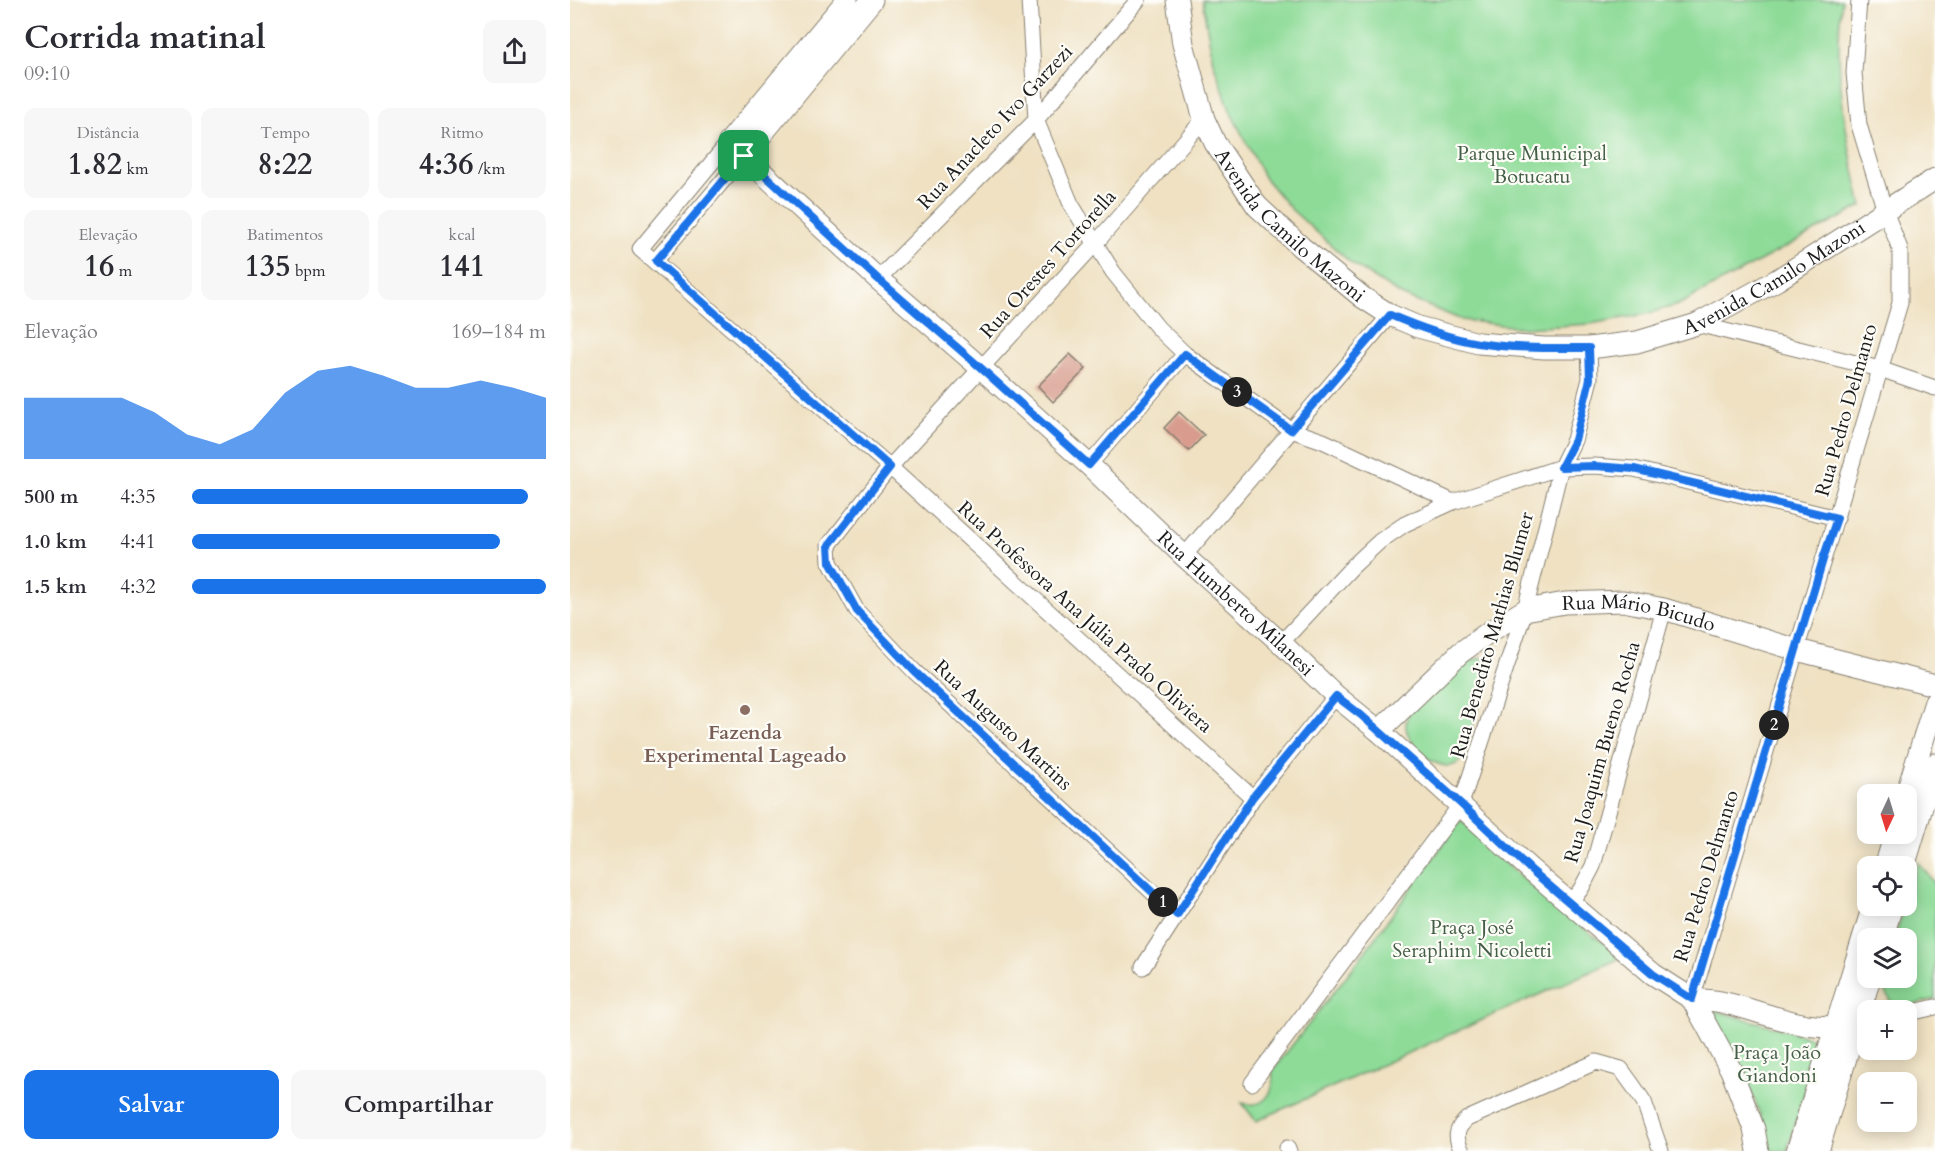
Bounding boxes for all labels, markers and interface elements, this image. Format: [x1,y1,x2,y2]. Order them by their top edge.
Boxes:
text: Corrida matinal [24,15,266,60]
button: share [483,20,546,83]
street label: Rua Anacleto Ivo Garzezi [911,38,1079,215]
text: 09:10 [24,60,70,87]
text: Distância [77,122,139,144]
text: Tempo [260,122,310,144]
text: Ritmo [441,122,483,144]
pin [718,130,769,181]
icon: arrive [727,139,760,172]
park label: Parque Municipal Botucatu [1457,140,1607,190]
street label: Avenida Camilo Mazoni [1209,143,1372,308]
text: 1.82 [67,144,122,185]
text: 8:22 [258,144,312,185]
text: 4:36 [419,144,474,185]
text: km [122,158,149,180]
text: /km [474,158,505,180]
street label: Rua Orestes Tortorella [974,183,1122,344]
street label: Avenida Camilo Mazoni [1680,214,1870,341]
text: Elevação [78,224,138,246]
text: Batimentos [247,224,323,246]
text: kcal [449,224,475,246]
text: 16 [84,246,114,287]
text: 135 [244,246,291,287]
text: 141 [439,246,485,287]
text: m [114,260,132,282]
text: bpm [291,260,326,282]
text: Elevação [24,318,98,345]
text: 169–184 m [451,318,546,345]
street label: Rua Pedro Delmanto [1808,320,1884,499]
pin: 3 [1222,377,1252,407]
text: 3 [1233,381,1241,403]
text: 500 m [24,483,79,510]
text: 4:35 [120,483,156,510]
street label: Rua Professora Ana Júlia Prado Oliviera [952,495,1219,739]
street label: Rua Benedito Mathias Blumer [1444,508,1540,761]
street label: Rua Humberto Milanesi [1152,524,1321,682]
text: 1.0 km [24,528,87,555]
text: 4:41 [120,528,156,555]
text: 1.5 km [24,573,87,600]
text: 4:32 [120,573,156,600]
street label: Rua Mário Bicudo [1561,587,1719,638]
street label: Rua Joaquim Bueno Rocha [1557,638,1647,866]
street label: Rua Augusto Martins [928,654,1078,796]
marker: Fazenda Experimental Lageado [738,703,752,717]
pin: 2 [1759,710,1789,740]
text: 2 [1770,714,1778,736]
place label: Fazenda Experimental Lageado [644,719,846,769]
north arrow [1857,784,1917,844]
map controls [1857,784,1917,1132]
street label: Rua Pedro Delmanto [1667,787,1745,965]
button: locate [1857,856,1917,916]
pin: 1 [1148,887,1178,917]
text: 1 [1159,891,1167,913]
park label: Praça José Seraphim Nicoletti [1392,914,1552,964]
button: layers [1857,928,1917,988]
button: + [1857,1000,1917,1060]
park label: Praça João Giandoni [1733,1039,1821,1089]
button: Salvar [24,1070,279,1139]
button: Compartilhar [291,1070,546,1139]
button: − [1857,1072,1917,1132]

